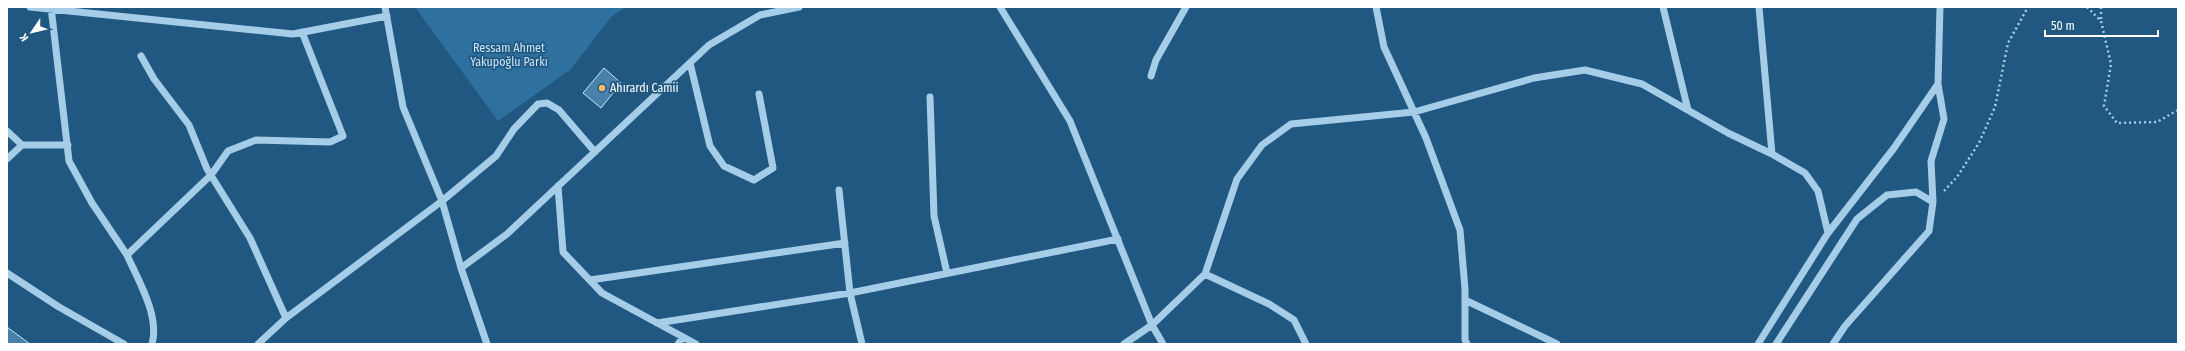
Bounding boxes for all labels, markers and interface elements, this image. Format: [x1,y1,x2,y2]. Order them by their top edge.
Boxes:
north arrow [12,12,52,52]
scale bar [2045,12,2158,38]
text: 50 m [2051,19,2075,33]
text: K [17,31,31,44]
park label: Ressam Ahmet Yakupoğlu Parkı [470,41,548,69]
place label: Ahırardı Camii [610,81,679,95]
marker: Ahırardı Camii [597,83,607,93]

